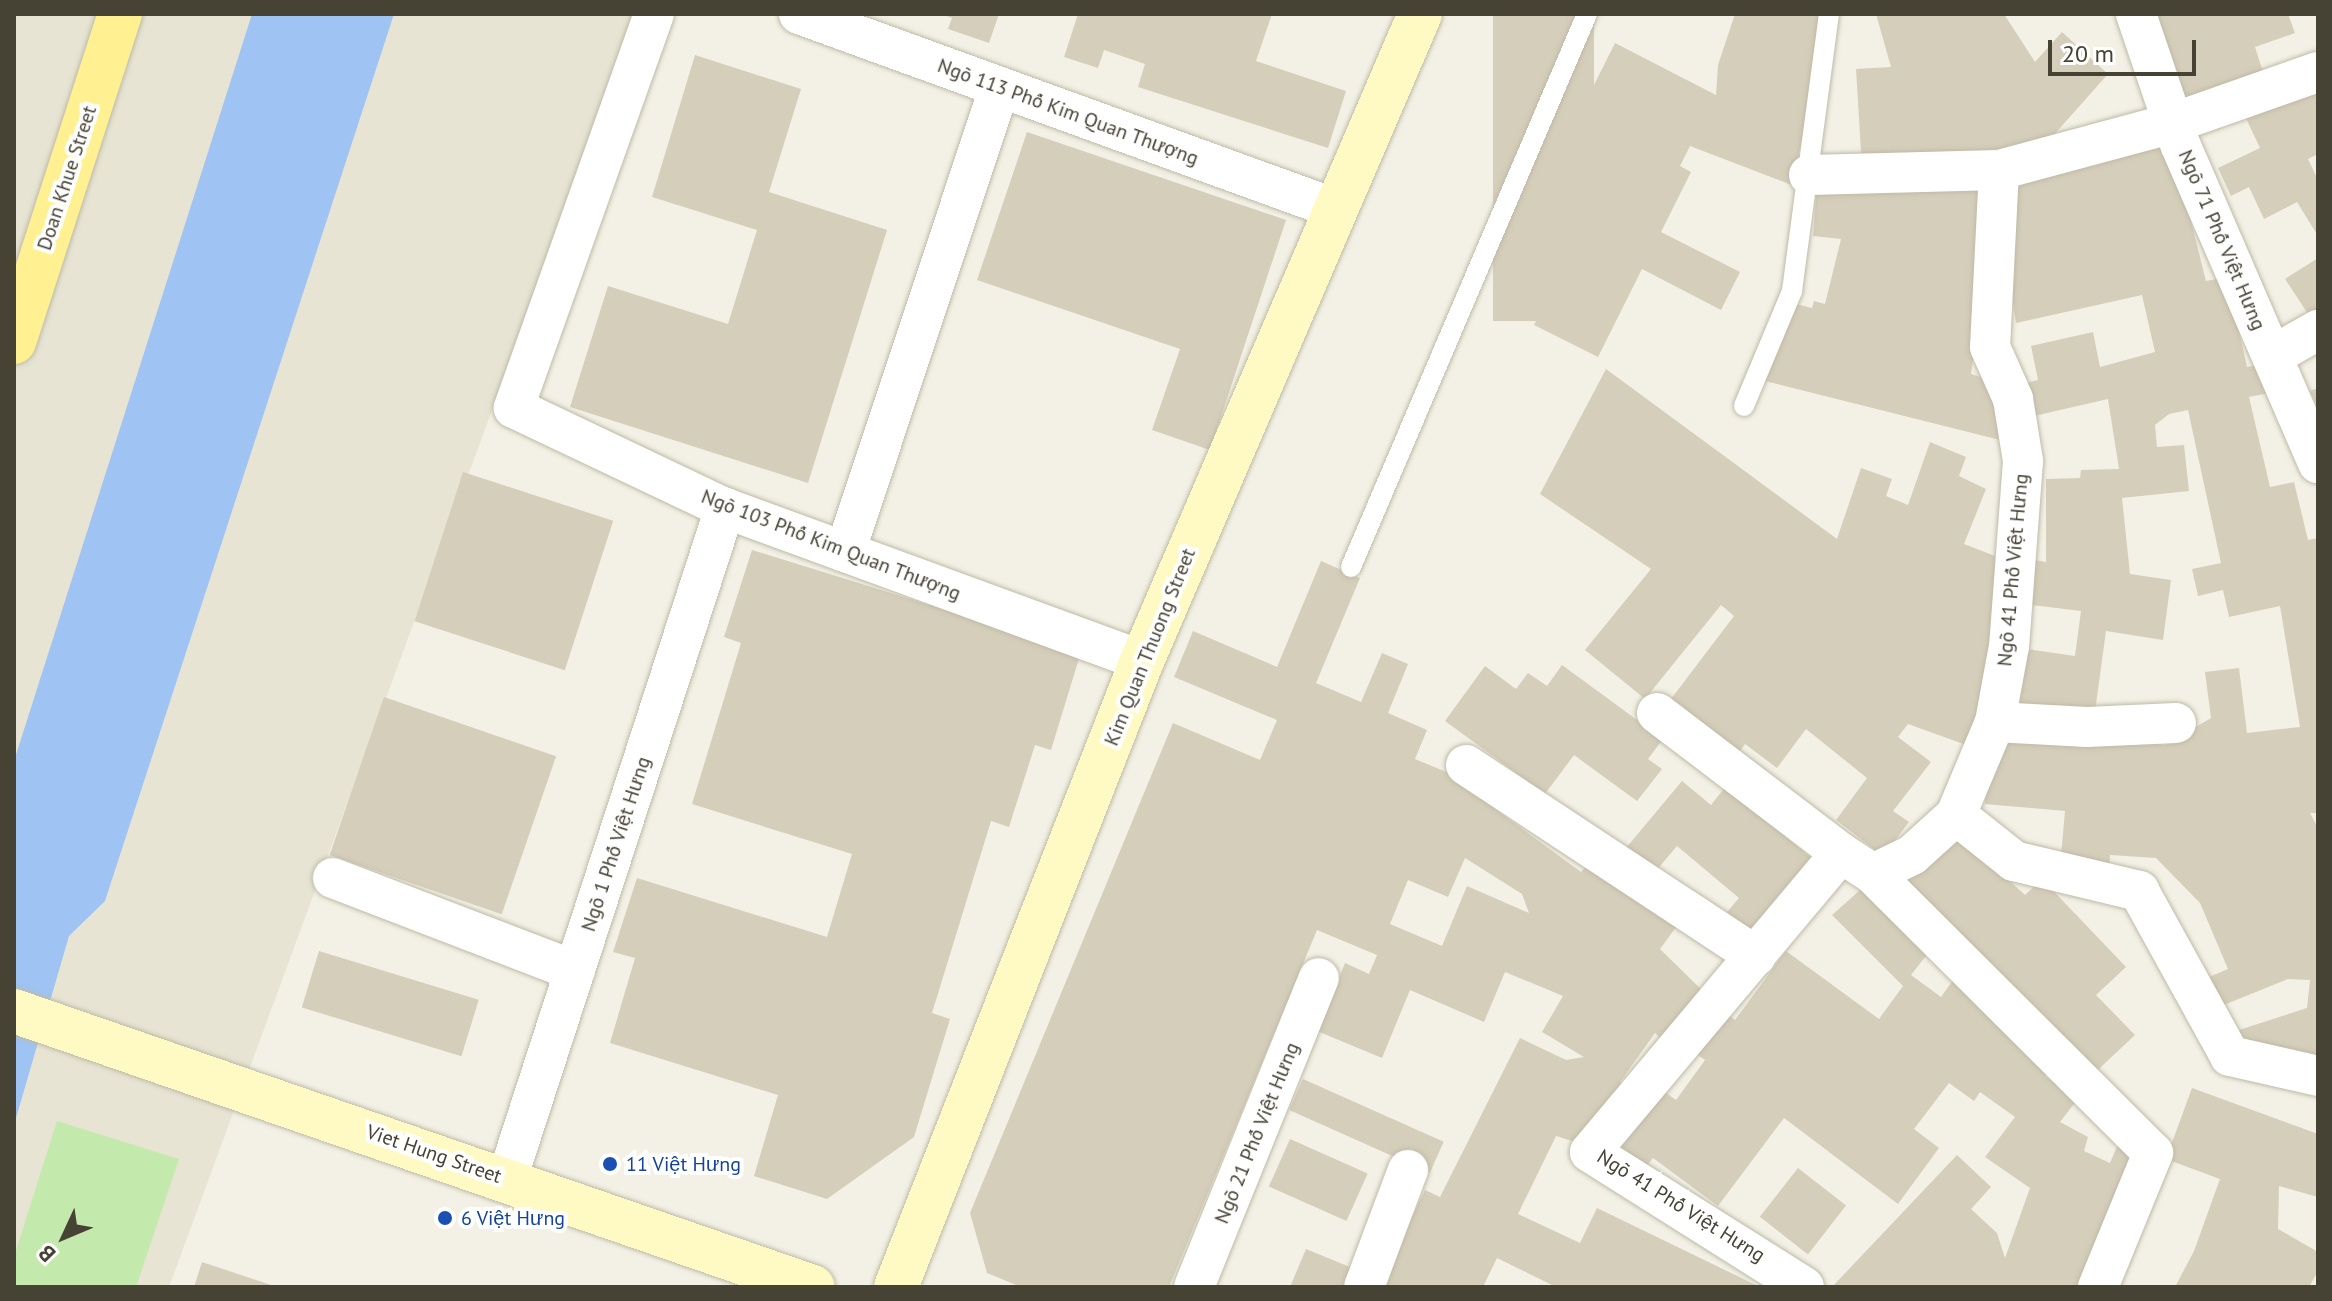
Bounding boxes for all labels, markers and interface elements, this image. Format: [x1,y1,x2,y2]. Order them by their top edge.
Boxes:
scale bar [2052,24,2200,74]
text: 20 m [2062,38,2114,69]
street label: Ngõ 113 Phố Kim Quan Thượng [934,53,1202,171]
street label: Doan Khue Street [32,103,102,253]
street label: Ngõ 71 Phố Việt Hưng [2173,146,2271,334]
street label: Ngõ 41 Phố Việt Hưng [1993,472,2033,668]
street label: Ngõ 103 Phố Kim Quan Thượng [698,484,964,606]
street label: Kim Quan Thuong Street [1099,544,1201,750]
street label: Ngõ 1 Phố Việt Hưng [576,753,656,935]
street label: Ngõ 21 Phố Việt Hưng [1210,1039,1304,1227]
street label: Viet Hung Street [363,1120,505,1188]
street label: Ngõ 41 Phố Việt Hưng [1592,1144,1770,1268]
place label: 11 Việt Hưng [626,1152,742,1176]
marker: 11 Việt Hưng [601,1155,619,1173]
north arrow [24,1197,104,1277]
place label: 6 Việt Hưng [461,1206,566,1230]
marker: 6 Việt Hưng [436,1209,454,1227]
text: B [32,1239,61,1268]

